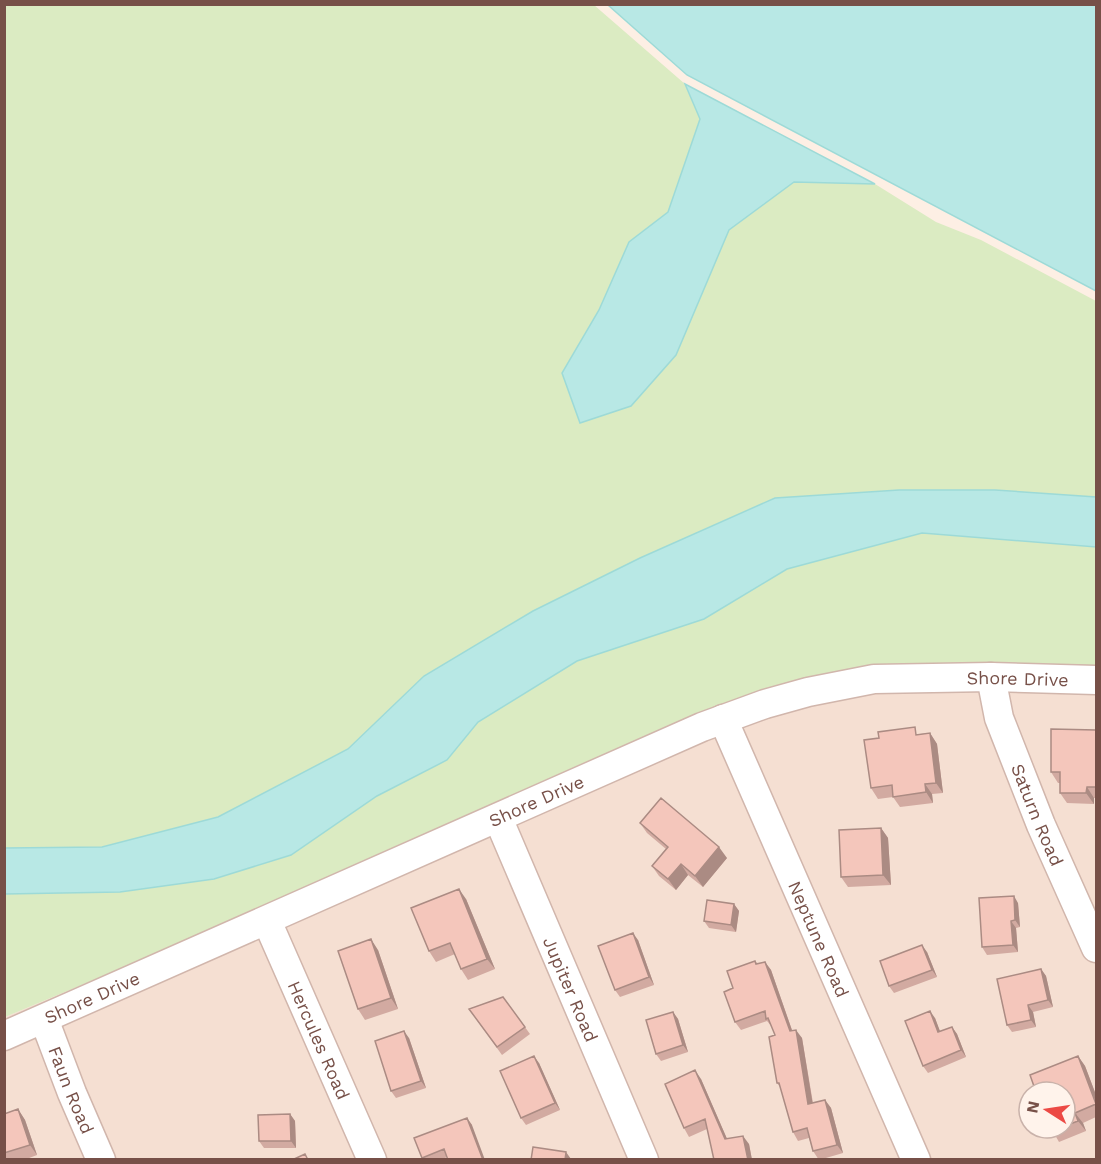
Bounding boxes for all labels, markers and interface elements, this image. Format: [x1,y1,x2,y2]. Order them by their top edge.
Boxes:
street label: Shore Drive [967,666,1069,690]
street label: Saturn Road [1007,761,1068,869]
street label: Shore Drive [485,770,587,831]
street label: Neptune Road [785,877,854,1000]
street label: Jupiter Road [539,933,603,1045]
street label: Shore Drive [41,967,143,1027]
street label: Hercules Road [284,978,354,1103]
street label: Faun Road [45,1043,99,1137]
north arrow [1017,1080,1077,1140]
text: N [1022,1099,1043,1115]

